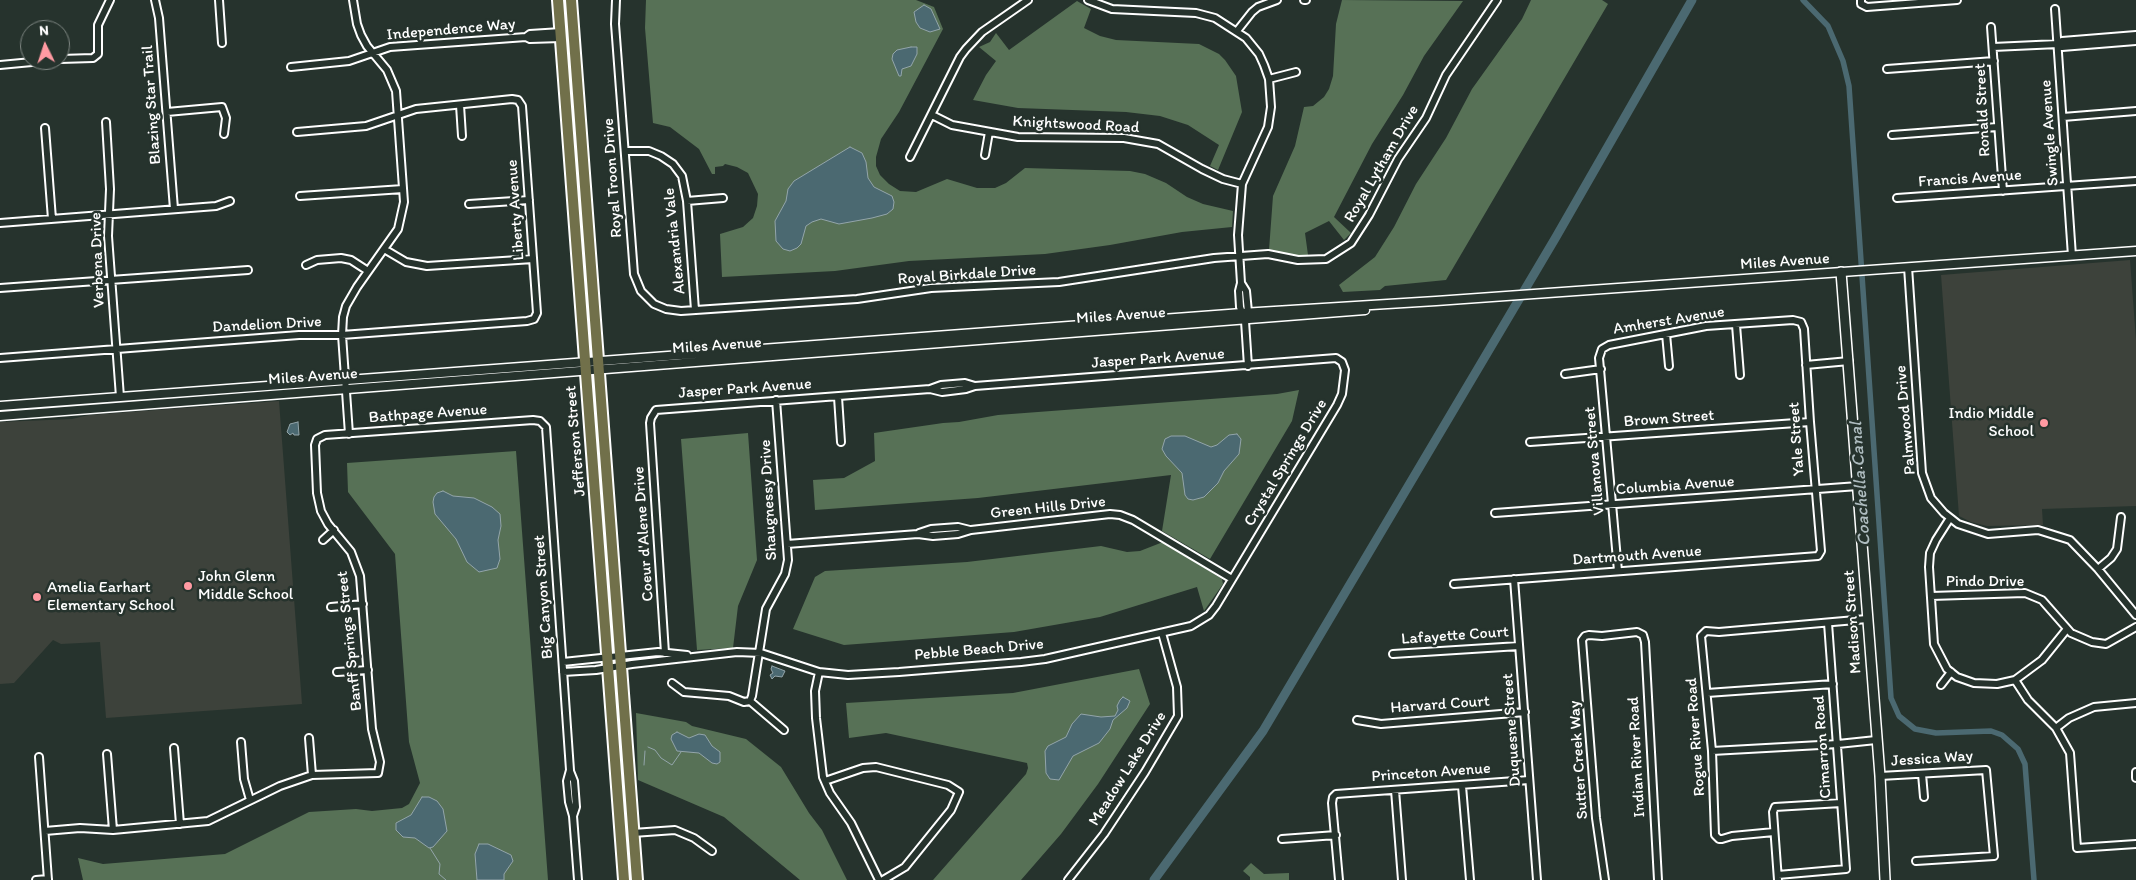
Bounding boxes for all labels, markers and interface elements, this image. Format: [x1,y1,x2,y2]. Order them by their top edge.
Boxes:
street label: Independence Way [386,15,516,45]
north arrow [20,20,70,70]
text: N [39,22,49,39]
street label: Blazing Star Trail [138,45,166,165]
street label: Ronald Street [1971,63,1995,157]
street label: Swingle Avenue [2037,79,2063,187]
street label: Royal Lytham Drive [1341,102,1423,226]
street label: Knightswood Road [1012,112,1140,138]
street label: Royal Troon Drive [599,118,627,238]
street label: Liberty Avenue [503,159,529,261]
street label: Francis Avenue [1918,166,2022,192]
street label: Alexandria Vale [660,187,690,295]
street label: Verbena Drive [87,212,109,308]
street label: Miles Avenue [1740,249,1830,275]
street label: Royal Birkdale Drive [897,261,1037,289]
street label: Miles Avenue [1076,303,1166,329]
street label: Amherst Avenue [1612,303,1726,339]
street label: Dandelion Drive [212,313,322,337]
street label: Miles Avenue [672,333,762,359]
street label: Jasper Park Avenue [1091,345,1225,373]
street label: Miles Avenue [268,364,358,390]
street label: Palmwood Drive [1892,364,1920,476]
street label: Jasper Park Avenue [678,375,812,403]
street label: Jefferson Street [562,385,590,497]
street label: Crystal Springs Drive [1240,396,1332,530]
street label: Bathpage Avenue [368,400,488,428]
street label: Yale Street [1785,401,1809,477]
place label: Indio Middle School [1948,404,2034,442]
street label: Villanova Street [1581,406,1609,516]
street label: Brown Street [1623,406,1715,432]
marker: Indio Middle School [2038,417,2050,429]
water label: Coachella Canal [1846,421,1876,547]
street label: Shaugnessy Drive [756,439,782,561]
street label: Coeur d'Alene Drive [630,466,658,602]
street label: Columbia Avenue [1615,472,1735,500]
street label: Green Hills Drive [989,492,1107,524]
street label: Big Canyon Street [530,534,558,660]
street label: Dartmouth Avenue [1572,542,1702,570]
place label: John Glenn Middle School [198,567,293,605]
street label: Madison Street [1840,569,1866,675]
street label: Banff Springs Street [333,570,367,712]
street label: Pindo Drive [1946,572,2024,592]
place label: Amelia Earhart Elementary School [47,578,175,616]
marker: John Glenn Middle School [182,580,194,592]
marker: Amelia Earhart Elementary School [31,591,43,603]
street label: Lafayette Court [1401,623,1509,649]
street label: Pebble Beach Drive [913,635,1045,665]
street label: Duquesne Street [1498,673,1526,787]
street label: Rogue River Road [1682,677,1710,797]
street label: Harvard Court [1390,692,1490,718]
street label: Cimarron Road [1810,695,1836,799]
street label: Indian River Road [1624,696,1650,818]
street label: Sutter Creek Way [1565,700,1593,820]
street label: Meadow Lake Drive [1085,708,1171,830]
street label: Jessica Way [1890,747,1974,771]
street label: Princeton Avenue [1371,759,1491,787]

